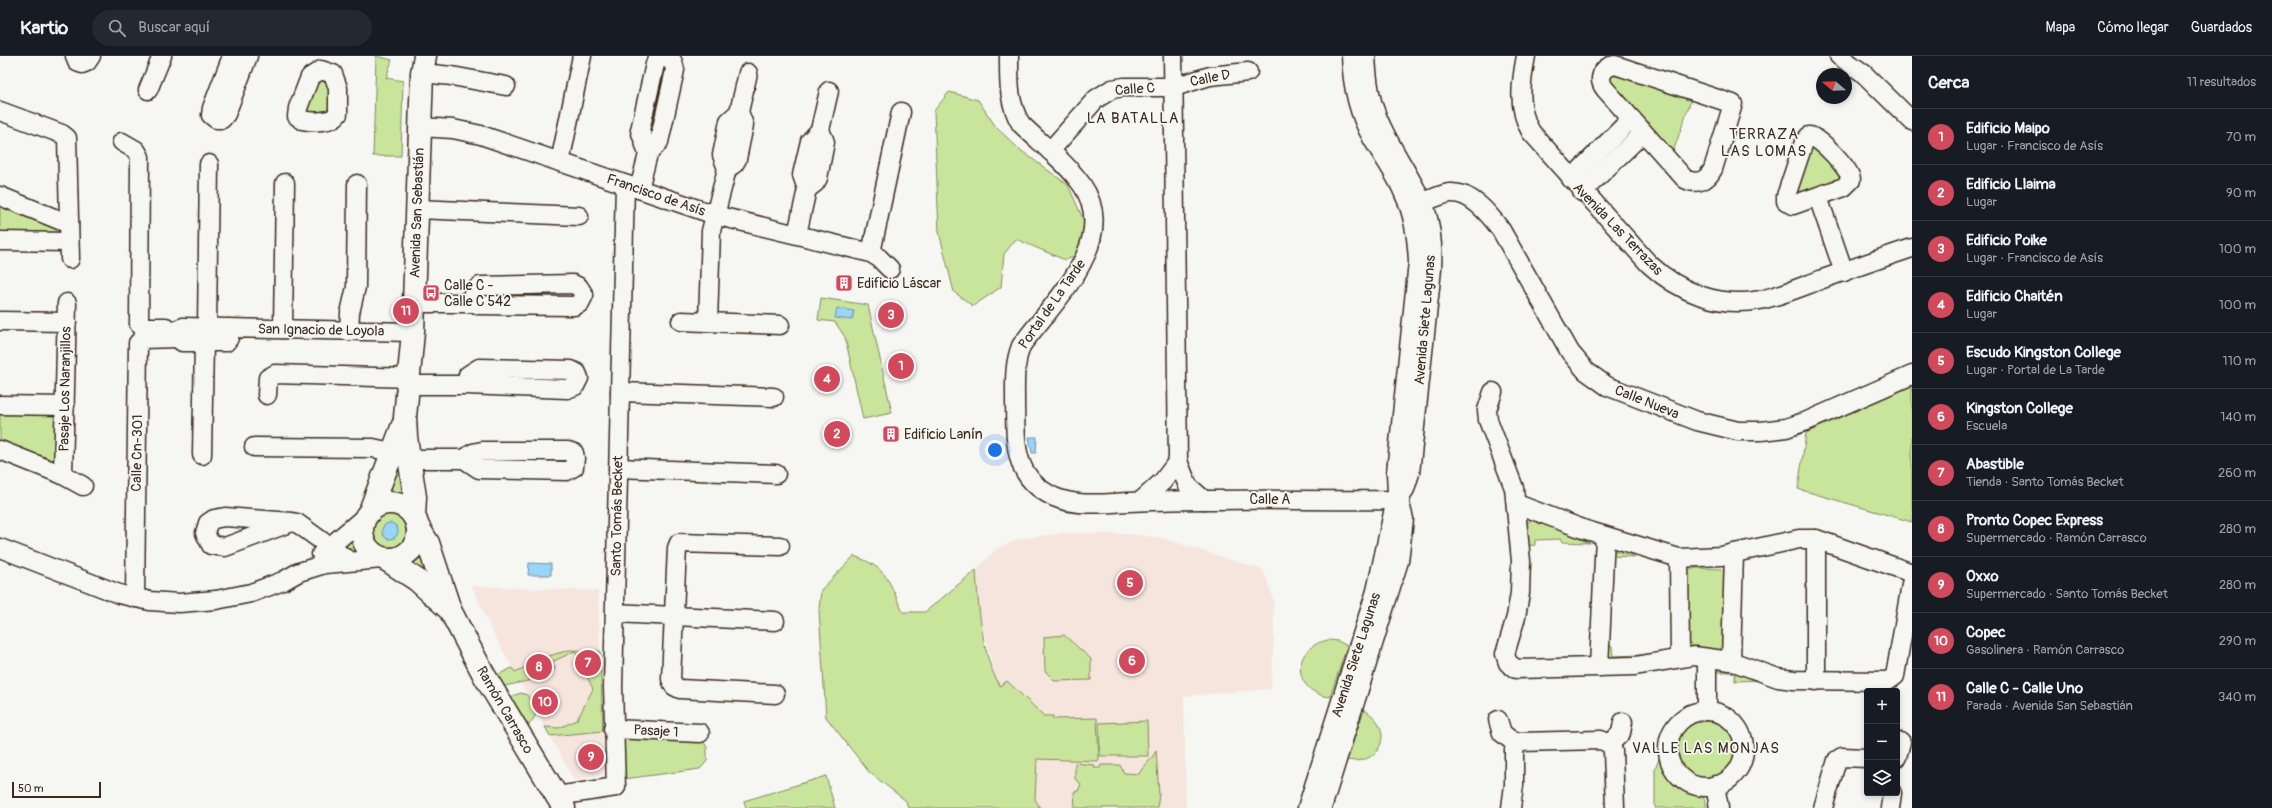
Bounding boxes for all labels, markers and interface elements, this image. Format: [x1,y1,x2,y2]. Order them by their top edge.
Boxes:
search box [92,10,372,46]
text: Kartio [20,16,68,40]
icon: search [106,17,128,39]
text: Buscar aquí [138,18,210,37]
text: Mapa [2046,19,2075,36]
text: Cómo llegar [2097,19,2169,36]
text: Guardados [2191,19,2252,36]
street label: Calle D [1188,66,1232,90]
north arrow [1816,68,1852,104]
text: Cerca [1928,72,1969,93]
text: 11 resultados [2187,74,2256,90]
street label: Calle C [1114,79,1156,99]
district label: LA BATALLA [1087,109,1179,128]
text: Edificio Maipo [1966,119,2050,138]
district label: TERRAZA LAS LOMAS [1721,125,1807,161]
text: 1 [1938,129,1944,145]
text: 70 m [2226,129,2256,145]
text: Lugar · Francisco de Asís [1966,138,2103,154]
street label: Avenida San Sebastián [406,147,428,279]
street label: Francisco de Asís [604,170,708,220]
text: Edificio Llaima [1966,175,2056,194]
street label: Avenida Las Terrazas [1569,179,1667,279]
text: 2 [1937,185,1945,201]
text: 90 m [2226,185,2256,201]
text: Lugar [1966,194,1997,210]
text: Edificio Poike [1966,231,2047,250]
text: 3 [1937,241,1945,257]
text: 100 m [2219,241,2256,257]
text: Lugar · Francisco de Asís [1966,250,2103,266]
street label: Avenida Siete Lagunas [1411,254,1439,386]
street label: Portal de La Tarde [1015,256,1089,352]
building icon: Edificio Láscar [834,273,854,293]
place label: Edificio Láscar [857,275,941,292]
place label: Calle C - Calle C 542 [444,277,511,310]
bus stop icon: Calle C - Calle C 542 [421,283,441,303]
text: Edificio Chaitén [1966,287,2063,306]
pin: 11 [393,296,419,326]
text: 4 [1937,297,1945,313]
text: 100 m [2219,297,2256,313]
pin: 3 [878,300,904,330]
text: Lugar [1966,306,1997,322]
street label: San Ignacio de Loyola [258,320,384,340]
street label: Pasaje Los Naranjillos [55,325,75,452]
text: Escudo Kingston College [1966,343,2121,362]
pin: 1 [888,351,914,381]
text: 5 [1937,353,1945,369]
text: 110 m [2223,353,2256,369]
text: Lugar · Portal de La Tarde [1966,362,2105,378]
pin: 4 [814,364,840,394]
street label: Calle Nueva [1612,381,1682,423]
text: Kingston College [1966,399,2073,418]
text: 6 [1937,409,1945,425]
text: 140 m [2220,409,2256,425]
street label: Calle Cn-301 [128,414,146,492]
text: Escuela [1966,418,2007,434]
pin: 2 [824,419,850,449]
building icon: Edificio Lanín [881,424,901,444]
place label: Edificio Lanín [904,426,983,443]
your location [985,440,1005,460]
street label: Santo Tomás Becket [607,455,627,577]
text: Abastible [1966,455,2024,474]
text: 7 [1938,465,1944,481]
text: 260 m [2218,465,2256,481]
text: Tienda · Santo Tomás Becket [1966,474,2124,490]
street label: Calle A [1250,491,1290,508]
text: Pronto Copec Express [1966,511,2103,530]
text: 8 [1938,521,1944,537]
text: 280 m [2219,521,2256,537]
text: Supermercado · Ramón Carrasco [1966,530,2147,546]
text: Oxxo [1966,567,1999,586]
pin: 5 [1117,568,1143,598]
text: 9 [1938,577,1944,593]
text: 280 m [2219,577,2256,593]
text: Supermercado · Santo Tomás Becket [1966,586,2168,602]
street label: Avenida Siete Lagunas [1328,590,1384,720]
text: Copec [1966,623,2006,642]
text: 10 [1934,633,1948,649]
text: 290 m [2219,633,2256,649]
text: Gasolinera · Ramón Carrasco [1966,642,2124,658]
pin: 6 [1119,646,1145,676]
pin: 7 [575,648,601,678]
pin: 8 [526,652,552,682]
street label: Ramón Carrasco [473,663,537,757]
text: Calle C - Calle Uno [1966,679,2083,698]
pin: 10 [532,687,558,717]
map controls [1864,688,1900,796]
button: + [1864,688,1900,724]
text: 11 [1936,689,1946,705]
text: 340 m [2218,689,2256,705]
text: Parada · Avenida San Sebastián [1966,698,2133,714]
street label: Pasaje 1 [633,721,679,741]
button: − [1864,724,1900,760]
district label: VALLE LAS MONJAS [1632,739,1780,758]
pin: 9 [578,742,604,772]
button: layers [1864,760,1900,796]
scale bar [12,780,101,799]
text: 50 m [18,782,44,795]

